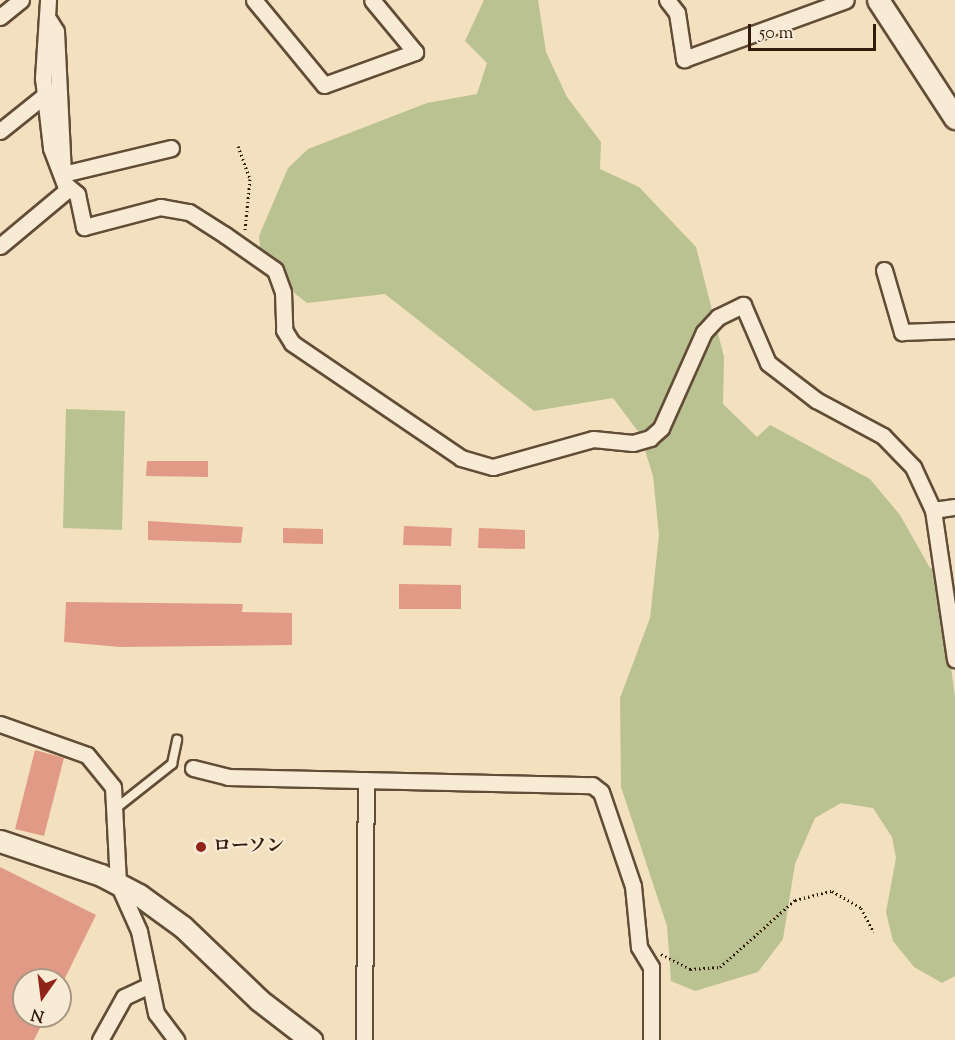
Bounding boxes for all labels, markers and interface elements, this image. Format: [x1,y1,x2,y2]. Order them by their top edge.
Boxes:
scale bar [751,12,878,50]
text: 50 m [759,21,793,47]
place label: ローソン [213,836,285,858]
marker: ローソン [194,840,208,854]
north arrow [12,968,72,1028]
text: N [29,1001,47,1027]

